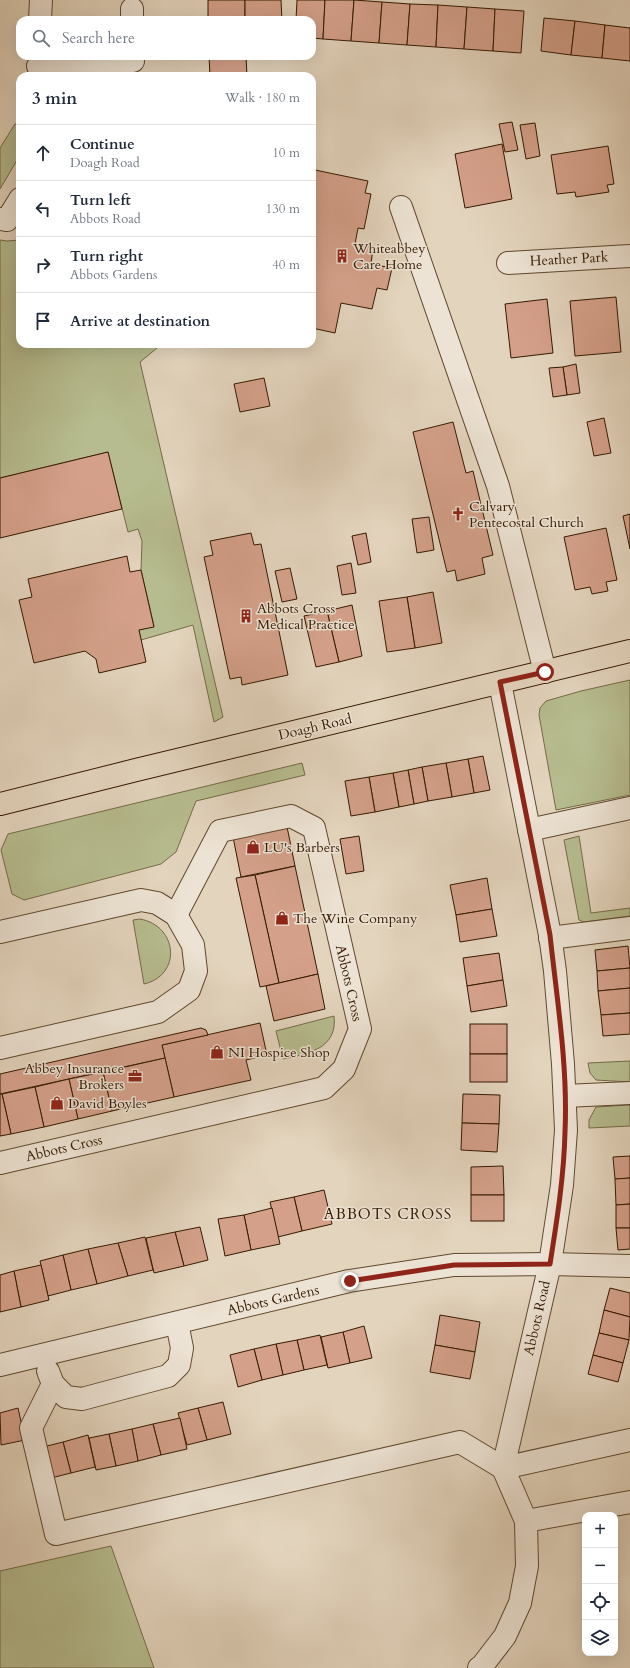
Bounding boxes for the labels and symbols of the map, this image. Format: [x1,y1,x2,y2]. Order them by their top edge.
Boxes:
place label: Whiteabbey Care Home [352,239,426,274]
street label: Heather Park [529,247,609,271]
building icon: Whiteabbey Care Home [334,248,350,264]
place label: Calvary Pentecostal Church [469,497,584,532]
church icon: Calvary Pentecostal Church [450,506,466,522]
place label: Abbots Cross Medical Practice [257,599,355,634]
building icon: Abbots Cross Medical Practice [238,608,254,624]
route start [536,663,554,681]
street label: Doagh Road [276,709,354,745]
place label: LU's Barbers [264,838,340,857]
shop icon: LU's Barbers [245,839,261,855]
place label: The Wine Company [293,909,418,928]
shop icon: The Wine Company [274,910,290,926]
street label: Abbots Cross [331,943,367,1024]
place label: NI Hospice Shop [228,1043,330,1062]
shop icon: NI Hospice Shop [209,1044,225,1060]
place label: Abbey Insurance Brokers [25,1059,124,1094]
office icon: Abbey Insurance Brokers [127,1068,143,1084]
place label: David Boyles [68,1094,147,1113]
shop icon: David Boyles [49,1095,65,1111]
street label: Abbots Cross [24,1130,105,1166]
district label: ABBOTS CROSS [324,1204,452,1224]
route end [341,1272,359,1290]
street label: Abbots Road [519,1278,555,1357]
street label: Abbots Gardens [225,1280,321,1320]

